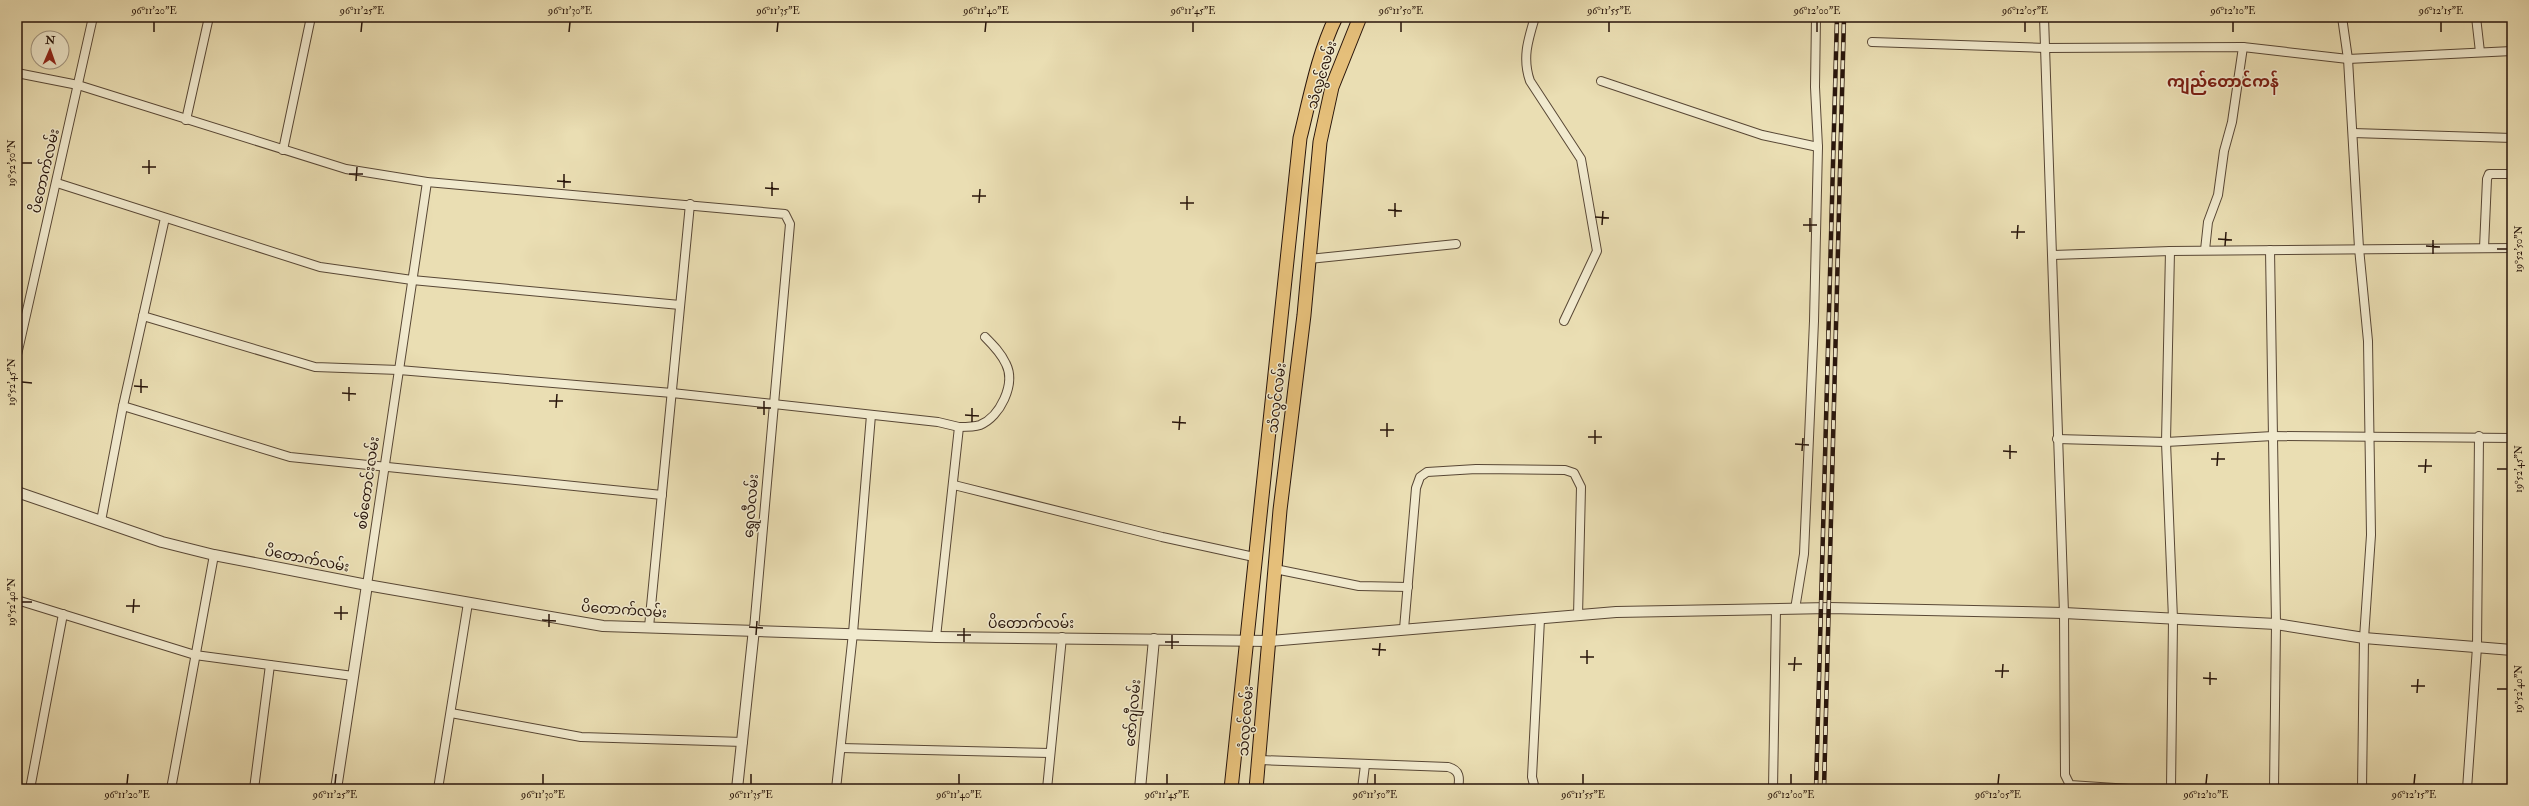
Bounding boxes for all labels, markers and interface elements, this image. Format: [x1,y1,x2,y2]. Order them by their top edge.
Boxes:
text: 96°11'20"E [130,5,177,17]
text: 96°11'25"E [339,5,384,17]
text: 96°11'30"E [547,5,592,17]
text: 96°11'35"E [755,5,800,17]
text: 96°11'40"E [962,5,1009,17]
text: 96°11'45"E [1170,5,1215,17]
text: 96°11'50"E [1378,5,1423,17]
text: 96°11'55"E [1586,5,1631,17]
text: 96°12'00"E [1793,5,1840,17]
text: 96°12'05"E [2001,5,2048,17]
text: 96°12'10"E [2209,5,2256,17]
text: 96°12'15"E [2418,5,2463,17]
north arrow [30,30,70,70]
text: N [44,34,57,47]
street label: သံလွင်လမ်း [1302,38,1342,112]
district label: ကျည်တောင်ကန် [2167,70,2279,95]
street label: ပိတောက်လမ်း [25,127,63,215]
text: 19°52'50"N [6,140,18,186]
text: 19°52'50"N [2513,226,2525,272]
text: 19°52'45"N [6,358,18,406]
street label: သံလွင်လမ်း [1262,362,1292,434]
street label: စစ်တောင်းလမ်း [351,435,383,531]
text: 19°52'45"N [2513,445,2525,493]
street label: ရွှေလီလမ်း [738,473,765,539]
street label: ပိတောက်လမ်း [263,540,351,576]
text: 19°52'40"N [6,578,18,626]
street label: ပိတောက်လမ်း [580,597,668,621]
street label: ပိတောက်လမ်း [988,613,1074,632]
text: 19°52'40"N [2513,665,2525,713]
street label: ဇော်ဂျီလမ်း [1120,678,1147,748]
street label: သံလွင်လမ်း [1233,685,1259,757]
text: 96°11'20"E [103,789,150,801]
text: 96°11'25"E [312,789,357,801]
text: 96°11'30"E [520,789,565,801]
text: 96°11'35"E [728,789,773,801]
text: 96°11'40"E [935,789,982,801]
text: 96°11'45"E [1144,789,1189,801]
text: 96°11'50"E [1352,789,1397,801]
text: 96°11'55"E [1560,789,1605,801]
text: 96°12'00"E [1767,789,1814,801]
text: 96°12'05"E [1974,789,2021,801]
text: 96°12'10"E [2182,789,2229,801]
text: 96°12'15"E [2391,789,2436,801]

